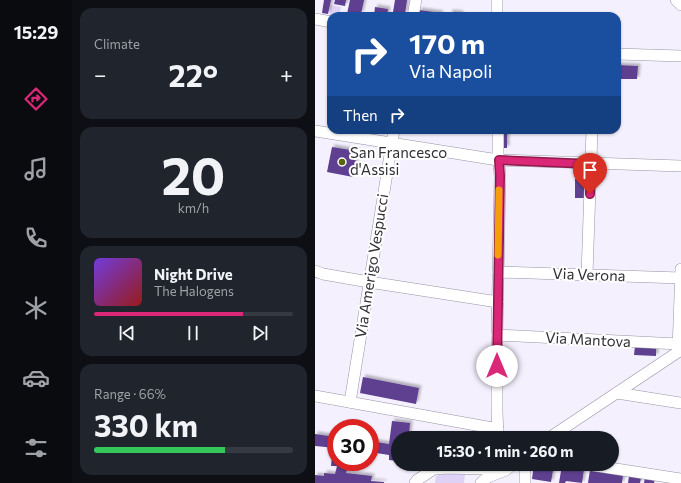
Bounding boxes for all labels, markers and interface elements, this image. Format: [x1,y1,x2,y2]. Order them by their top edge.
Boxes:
text: 15:29 [14,21,58,43]
text: 170 m [409,26,485,60]
icon: right [343,28,395,80]
text: Climate [94,36,140,52]
text: 22° [169,56,218,93]
text: Via Napoli [409,60,492,82]
text: − [94,61,107,88]
text: + [280,61,293,88]
icon: directions [22,85,50,113]
icon: right [386,104,408,126]
text: Then [343,106,378,124]
text: 20 [162,142,225,206]
place label: San Francesco d'Assisi [350,143,447,178]
pin [573,153,607,194]
icon: music [22,155,50,183]
marker: San Francesco d'Assisi [337,157,347,167]
icon: arrive [579,159,601,181]
street label: Via Amerigo Vespucci [351,192,391,339]
text: km/h [178,200,209,216]
icon: phone [22,224,50,252]
street label: Via Verona [552,264,626,284]
text: Night Drive [154,265,233,283]
text: The Halogens [154,283,234,299]
icon: climate [22,294,50,322]
icon: previous [116,322,138,344]
icon: pause [182,322,204,344]
icon: next [249,322,271,344]
street label: Via Mantova [545,328,631,350]
position arrow [476,345,518,387]
icon: car [22,364,50,392]
text: Range · 66% [94,386,166,402]
text: 330 km [94,406,198,443]
speed limit sign: 30 [327,419,379,471]
icon: filters [22,434,50,462]
text: 15:30 · 1 min · 260 m [437,442,573,460]

